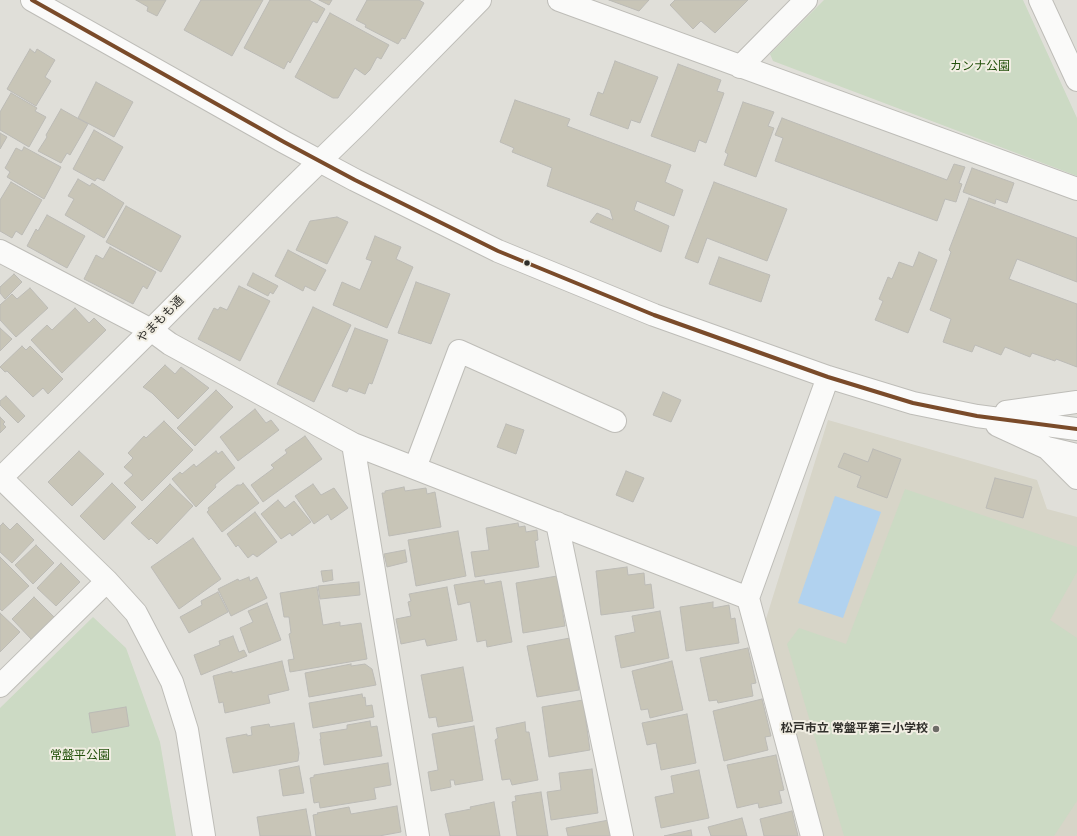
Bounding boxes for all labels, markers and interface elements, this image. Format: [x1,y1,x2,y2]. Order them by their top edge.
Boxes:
park label: カンナ公園 [950,60,1010,74]
unlabelled marker [522,258,532,268]
street label: やまもも通 [135,294,187,346]
place label: 松戸市立 常盤平第三小学校 [781,722,928,736]
marker: 松戸市立 常盤平第三小学校 [931,724,941,734]
park label: 常盤平公園 [50,749,110,763]

